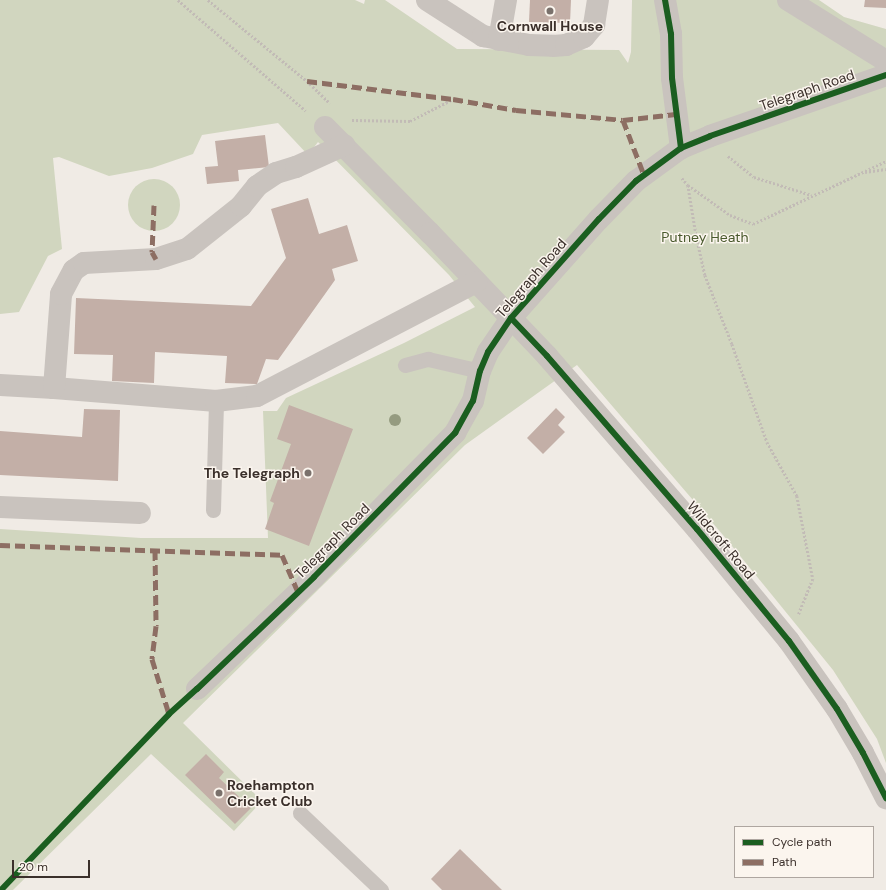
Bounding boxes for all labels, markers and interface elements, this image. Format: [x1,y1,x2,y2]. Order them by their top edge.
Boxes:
marker: Cornwall House [545,6,555,16]
place label: Cornwall House [497,18,603,34]
street label: Telegraph Road [757,66,857,114]
park label: Putney Heath [661,229,749,245]
street label: Telegraph Road [492,235,570,321]
place label: The Telegraph [204,465,300,481]
marker: The Telegraph [303,468,313,478]
street label: Wildcroft Road [684,498,758,582]
street label: Telegraph Road [291,500,373,582]
place label: Roehampton Cricket Club [227,777,314,810]
marker: Roehampton Cricket Club [214,788,224,798]
legend [734,826,874,878]
text: Cycle path [772,834,832,850]
scale bar [14,852,92,878]
text: Path [772,854,797,870]
text: 20 m [19,859,48,875]

